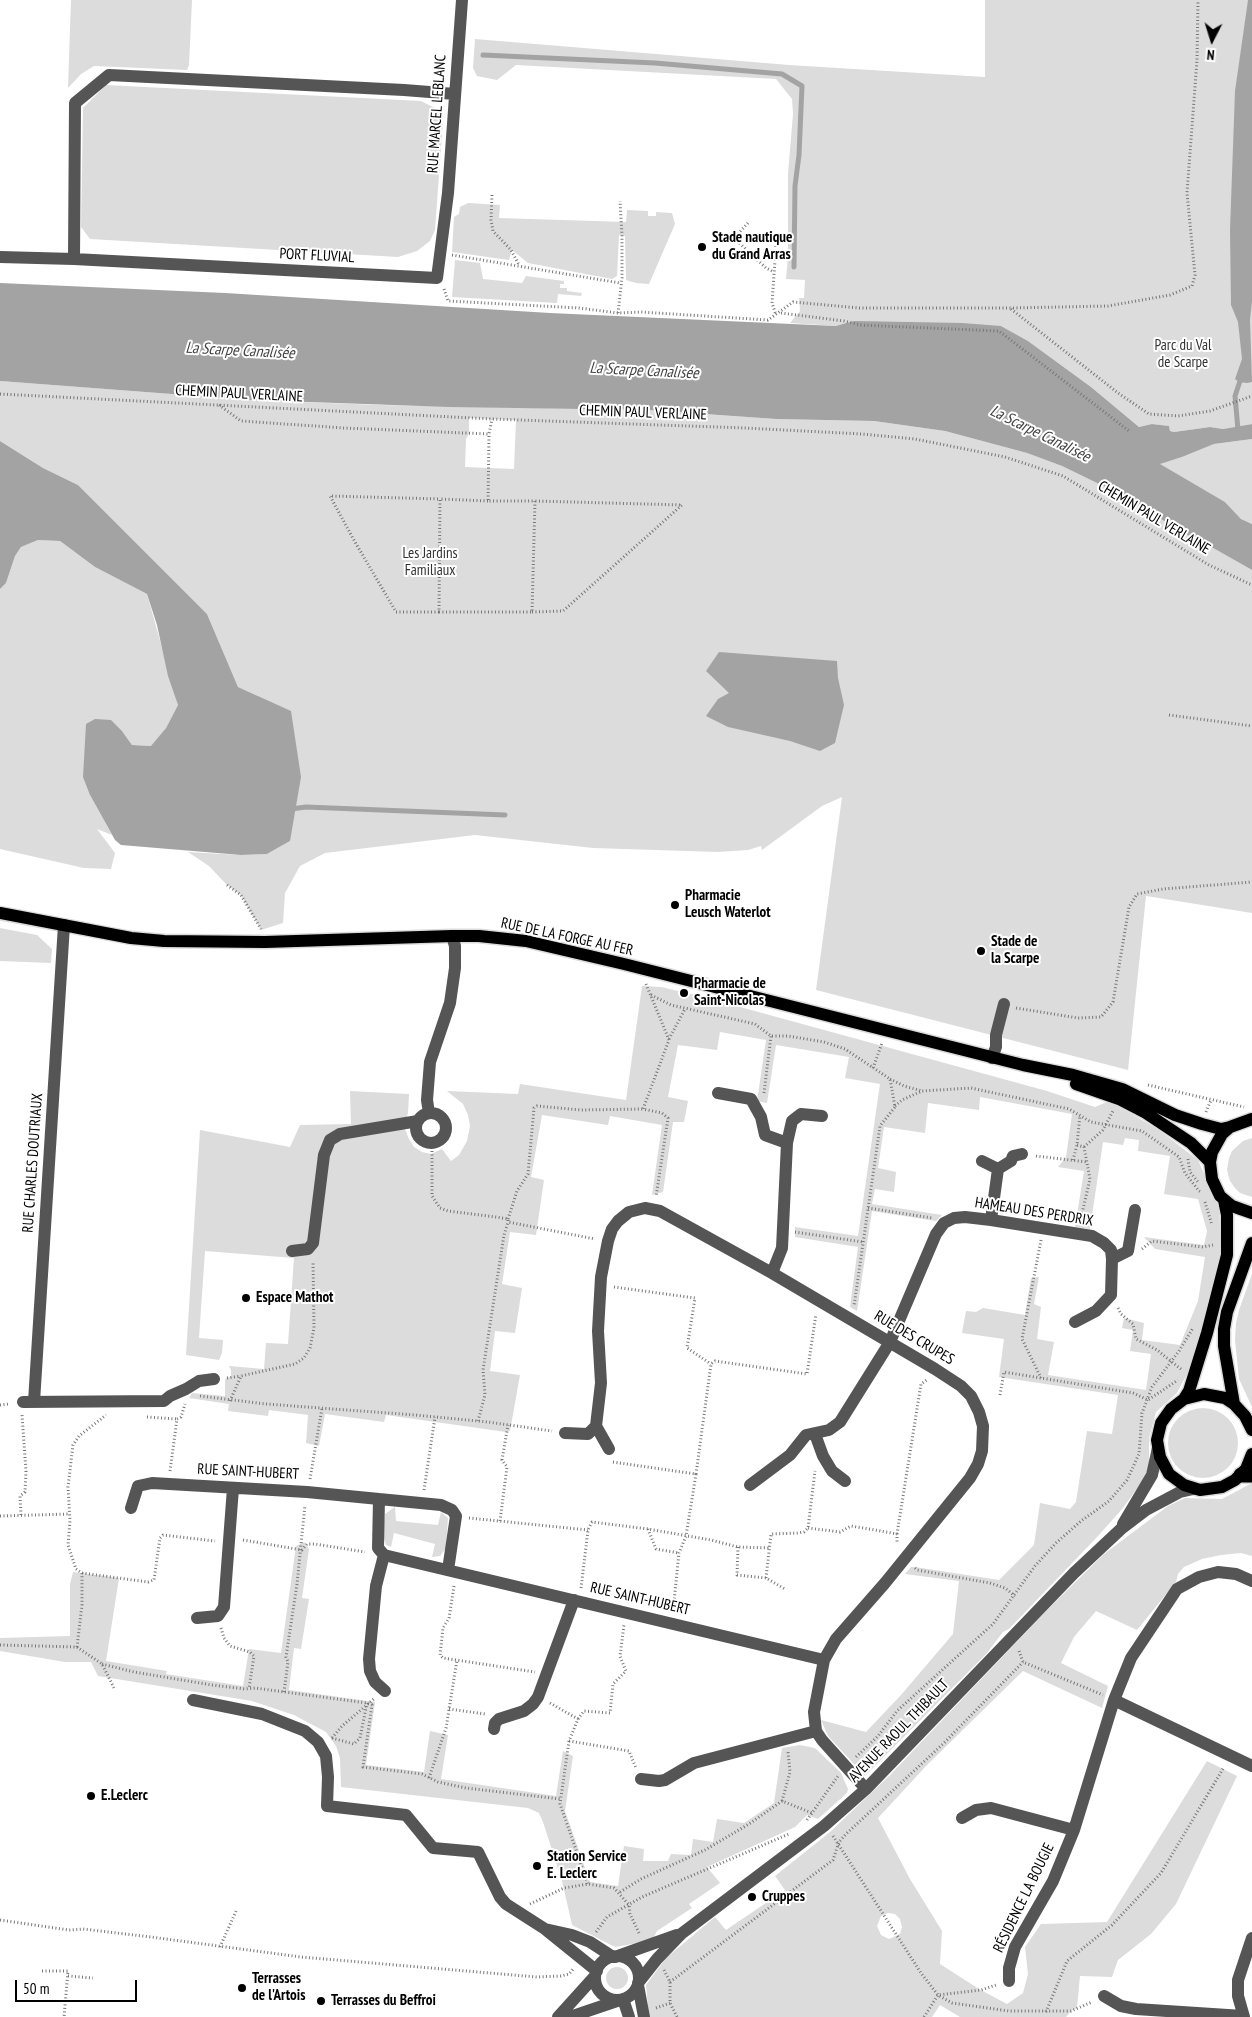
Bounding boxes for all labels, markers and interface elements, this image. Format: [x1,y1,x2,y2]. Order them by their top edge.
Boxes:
north arrow [1187,15,1237,65]
text: N [1206,46,1215,64]
street label: RUE MARCEL LEBLANC [424,54,450,174]
place label: Stade nautique du Grand Arras [712,229,792,264]
marker: Stade nautique du Grand Arras [696,241,708,253]
street label: PORT FLUVIAL [279,245,355,267]
park label: Parc du Val de Scarpe [1155,337,1211,372]
water label: La Scarpe Canalisée [185,339,295,363]
water label: La Scarpe Canalisée [589,359,699,383]
street label: CHEMIN PAUL VERLAINE [175,382,303,406]
water label: La Scarpe Canalisée [987,401,1093,467]
street label: CHEMIN PAUL VERLAINE [579,402,707,424]
street label: CHEMIN PAUL VERLAINE [1095,477,1213,559]
park label: Les Jardins Familiaux [402,545,458,580]
place label: Pharmacie Leusch Waterlot [685,887,771,922]
marker: Pharmacie Leusch Waterlot [669,899,681,911]
street label: RUE DE LA FORGE AU FER [499,914,635,960]
place label: Stade de la Scarpe [991,933,1039,968]
marker: Stade de la Scarpe [975,945,987,957]
place label: Pharmacie de Saint-Nicolas [694,975,766,1010]
marker: Pharmacie de Saint-Nicolas [678,987,690,999]
street label: RUE CHARLES DOUTRIAUX [19,1093,47,1233]
street label: HAMEAU DES PERDRIX [974,1194,1094,1230]
place label: Espace Mathot [256,1289,333,1307]
marker: Espace Mathot [240,1292,252,1304]
street label: RUE DES CRUPES [871,1307,957,1369]
street label: RUE SAINT-HUBERT [197,1460,299,1484]
street label: RUE SAINT-HUBERT [588,1579,692,1619]
street label: AVENUE RAOUL THIBAULT [845,1676,953,1786]
place label: E.Leclerc [101,1787,148,1805]
marker: E.Leclerc [85,1790,97,1802]
street label: RÉSIDENCE LA BOUGIE [990,1840,1058,1956]
place label: Station Service E. Leclerc [547,1848,627,1883]
marker: Station Service E. Leclerc [531,1860,543,1872]
place label: Cruppes [762,1888,805,1906]
marker: Cruppes [746,1891,758,1903]
scale bar [18,1970,140,2002]
place label: Terrasses de l'Artois [252,1970,305,2005]
text: 50 m [23,1979,49,1998]
marker: Terrasses de l'Artois [236,1982,248,1994]
place label: Terrasses du Beffroi [331,1992,436,2010]
marker: Terrasses du Beffroi [315,1995,327,2007]

